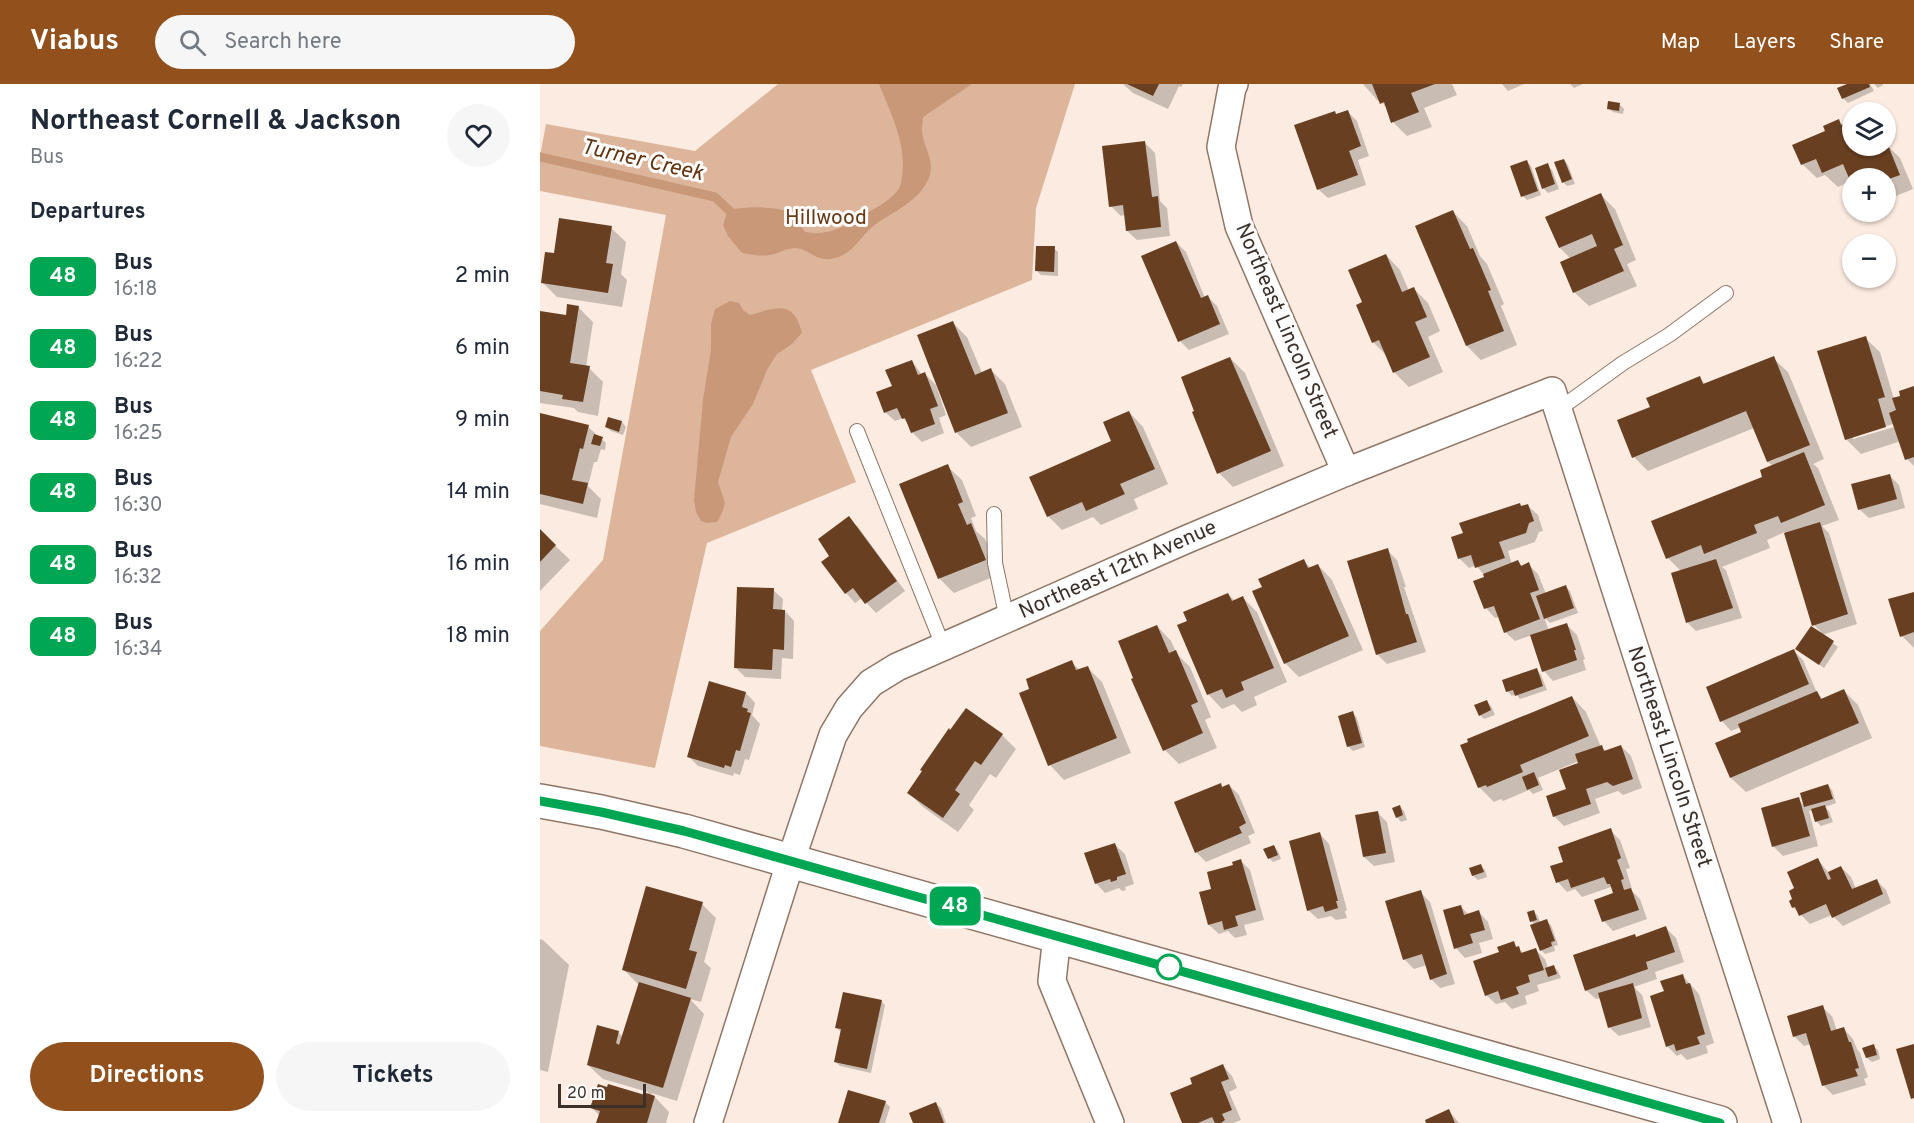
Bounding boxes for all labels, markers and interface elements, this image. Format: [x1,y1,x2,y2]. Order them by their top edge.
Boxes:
search box [155,15,575,69]
text: Viabus [30,24,119,60]
icon: search [176,26,209,59]
text: Search here [224,29,342,56]
text: Map [1661,29,1700,56]
text: Layers [1733,29,1796,56]
text: Share [1829,29,1884,56]
map controls [1842,102,1896,288]
button: layers [1842,102,1896,156]
text: Northeast Cornell & Jackson [30,104,401,140]
button: heart [447,104,510,167]
water label: Turner Creek [579,134,706,188]
text: Bus [30,145,64,171]
button: + [1842,168,1896,222]
text: Departures [30,199,146,226]
park label: Hillwood [785,205,867,232]
street label: Northeast Lincoln Street [1228,219,1344,443]
button: − [1842,234,1896,288]
text: Bus [114,250,153,277]
text: 48 [50,263,76,290]
text: 2 min [455,263,510,290]
text: 16:18 [114,277,158,303]
text: Bus [114,322,153,349]
text: 48 [50,335,76,362]
text: 6 min [455,335,510,362]
text: 16:22 [114,349,162,375]
text: Bus [114,394,153,421]
text: 48 [50,407,76,434]
text: 9 min [455,407,510,434]
text: 16:25 [114,421,163,447]
text: Bus [114,466,153,493]
text: 48 [50,479,76,506]
text: 14 min [447,479,510,506]
text: 16:30 [114,493,163,519]
street label: Northeast 12th Avenue [1015,514,1221,626]
text: Bus [114,538,153,565]
text: 48 [50,551,76,578]
text: 16 min [447,551,510,578]
text: 16:32 [114,565,162,591]
text: Bus [114,610,153,637]
text: 48 [50,623,76,650]
text: 18 min [447,623,510,650]
text: 16:34 [114,637,162,663]
street label: Northeast Lincoln Street [1620,643,1718,871]
line badge: 48 [928,886,982,926]
text: 48 [942,893,968,920]
unlabelled marker [1156,954,1182,980]
button: Directions [30,1042,264,1111]
button: Tickets [276,1042,510,1111]
scale bar [558,1081,646,1108]
text: 20 m [567,1084,604,1104]

